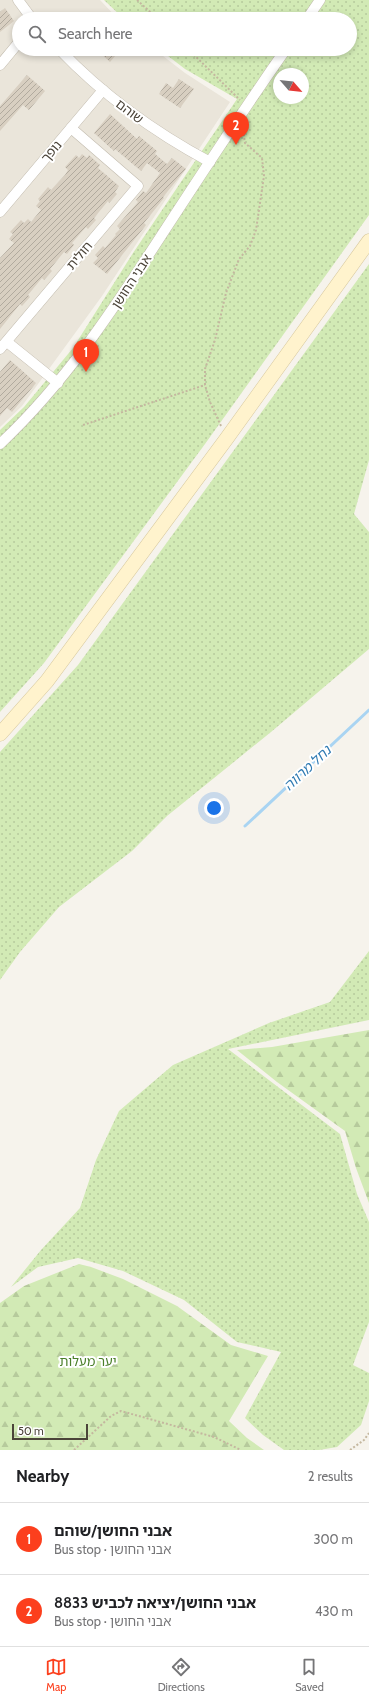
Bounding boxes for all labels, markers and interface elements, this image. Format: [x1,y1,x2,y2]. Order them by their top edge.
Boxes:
search box [12,12,357,56]
icon: search [26,23,48,45]
text: Search here [58,25,133,43]
north arrow [273,68,309,104]
street label: שוהם [113,95,147,127]
pin: 2 [223,112,249,145]
street label: נופך [37,137,65,165]
street label: חולית [63,238,95,272]
street label: אבני החושן [108,251,154,311]
pin: 1 [73,339,99,372]
water label: נחל מרווה [279,740,336,795]
your location [204,798,224,818]
park label: יער מעלות [59,1353,117,1369]
scale bar [12,1422,88,1441]
text: 50 m [18,1424,44,1438]
text: Nearby [16,1466,69,1486]
text: 2 results [308,1468,353,1484]
text: אבני החושן/שוהם [54,1522,172,1540]
text: 1 [27,1531,31,1547]
text: 300 m [313,1531,353,1547]
text: Bus stop · אבני החושן [54,1541,171,1557]
text: אבני החושן/יציאה לכביש 8833 [54,1594,256,1612]
text: 2 [26,1603,32,1619]
text: 430 m [315,1603,353,1619]
text: Bus stop · אבני החושן [54,1613,171,1629]
tab: Map [45,1656,67,1694]
tab: Directions [158,1656,205,1694]
tab: Saved [295,1656,324,1694]

